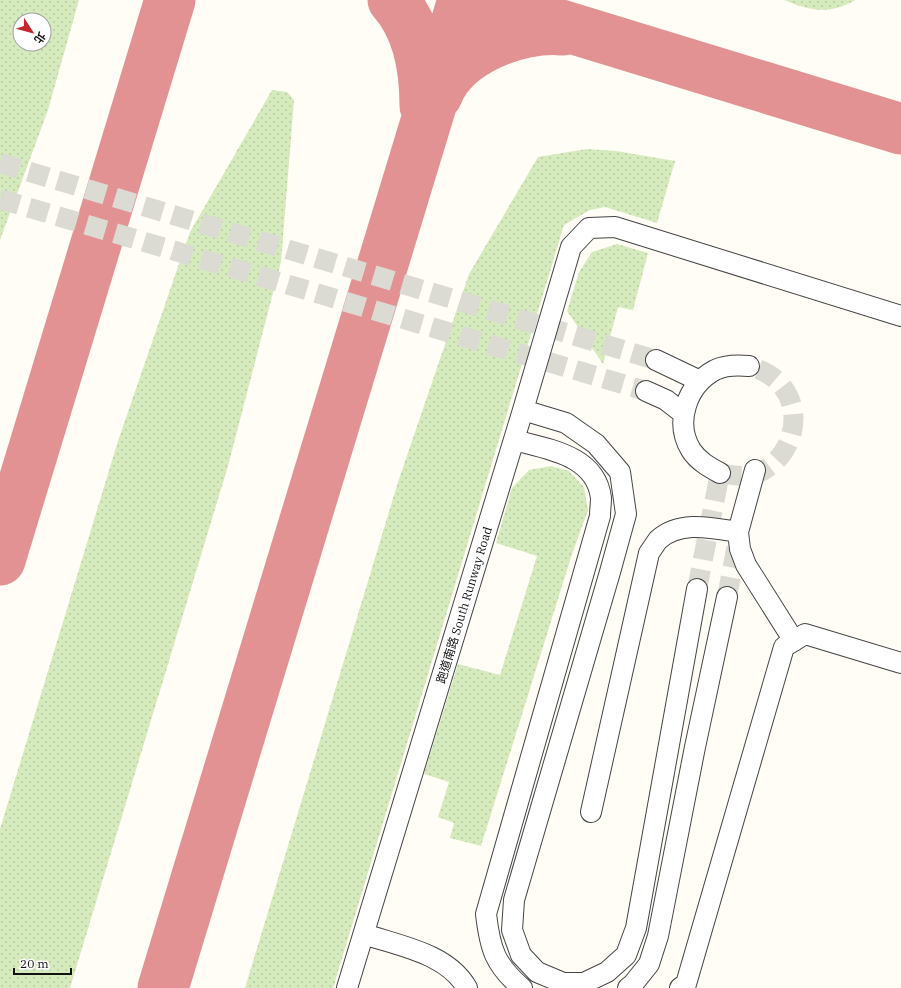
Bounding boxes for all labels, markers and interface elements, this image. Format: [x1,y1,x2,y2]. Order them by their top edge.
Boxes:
north arrow [12,12,52,52]
text: 北 [31,29,49,46]
street label: 跑道南路 South Runway Road [433,525,495,685]
scale bar [14,950,71,976]
text: 20 m [20,956,49,971]

